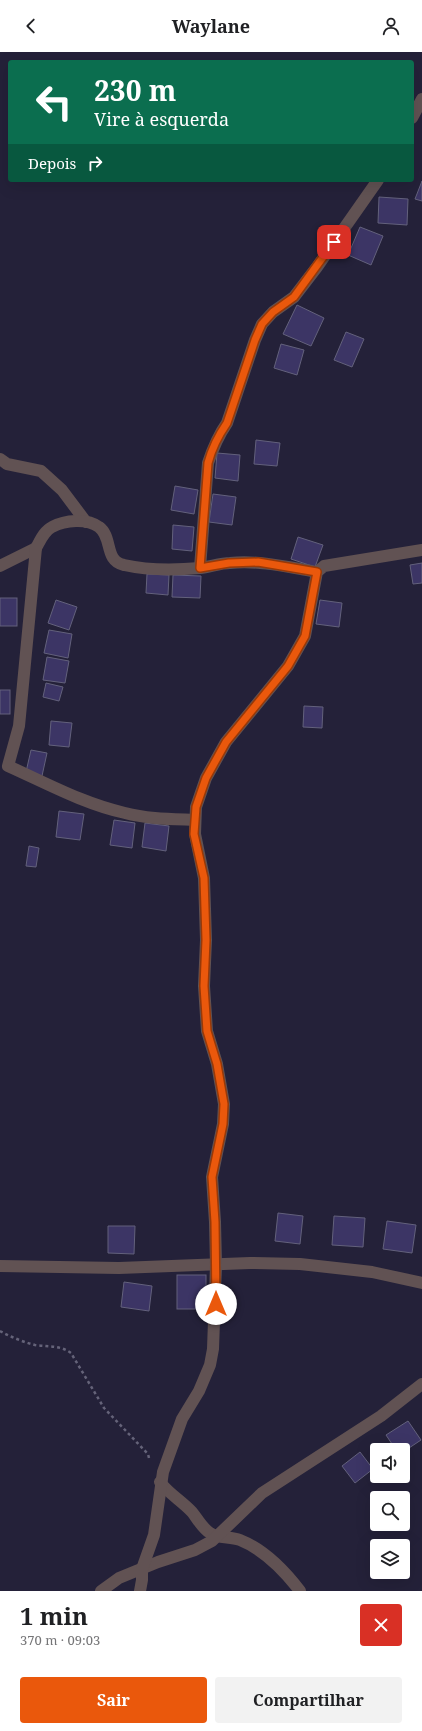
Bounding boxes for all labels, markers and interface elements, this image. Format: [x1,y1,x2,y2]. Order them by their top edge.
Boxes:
text: Waylane [172,14,250,38]
icon: back [20,15,42,37]
icon: person [380,15,402,37]
text: 230 m [94,71,176,109]
icon: left [28,76,80,128]
text: Vire à esquerda [94,107,229,131]
icon: right [84,152,106,174]
text: Depois [28,153,76,173]
pin [317,225,351,259]
icon: arrive [323,231,345,253]
position arrow [195,1283,237,1325]
map controls [370,1443,410,1579]
button: sound [370,1443,410,1483]
button: search [370,1491,410,1531]
button: layers [370,1539,410,1579]
text: 1 min [20,1599,88,1632]
button: close [360,1604,402,1646]
text: 370 m · 09:03 [20,1631,100,1649]
button: Sair [20,1677,207,1723]
button: Compartilhar [215,1677,402,1723]

